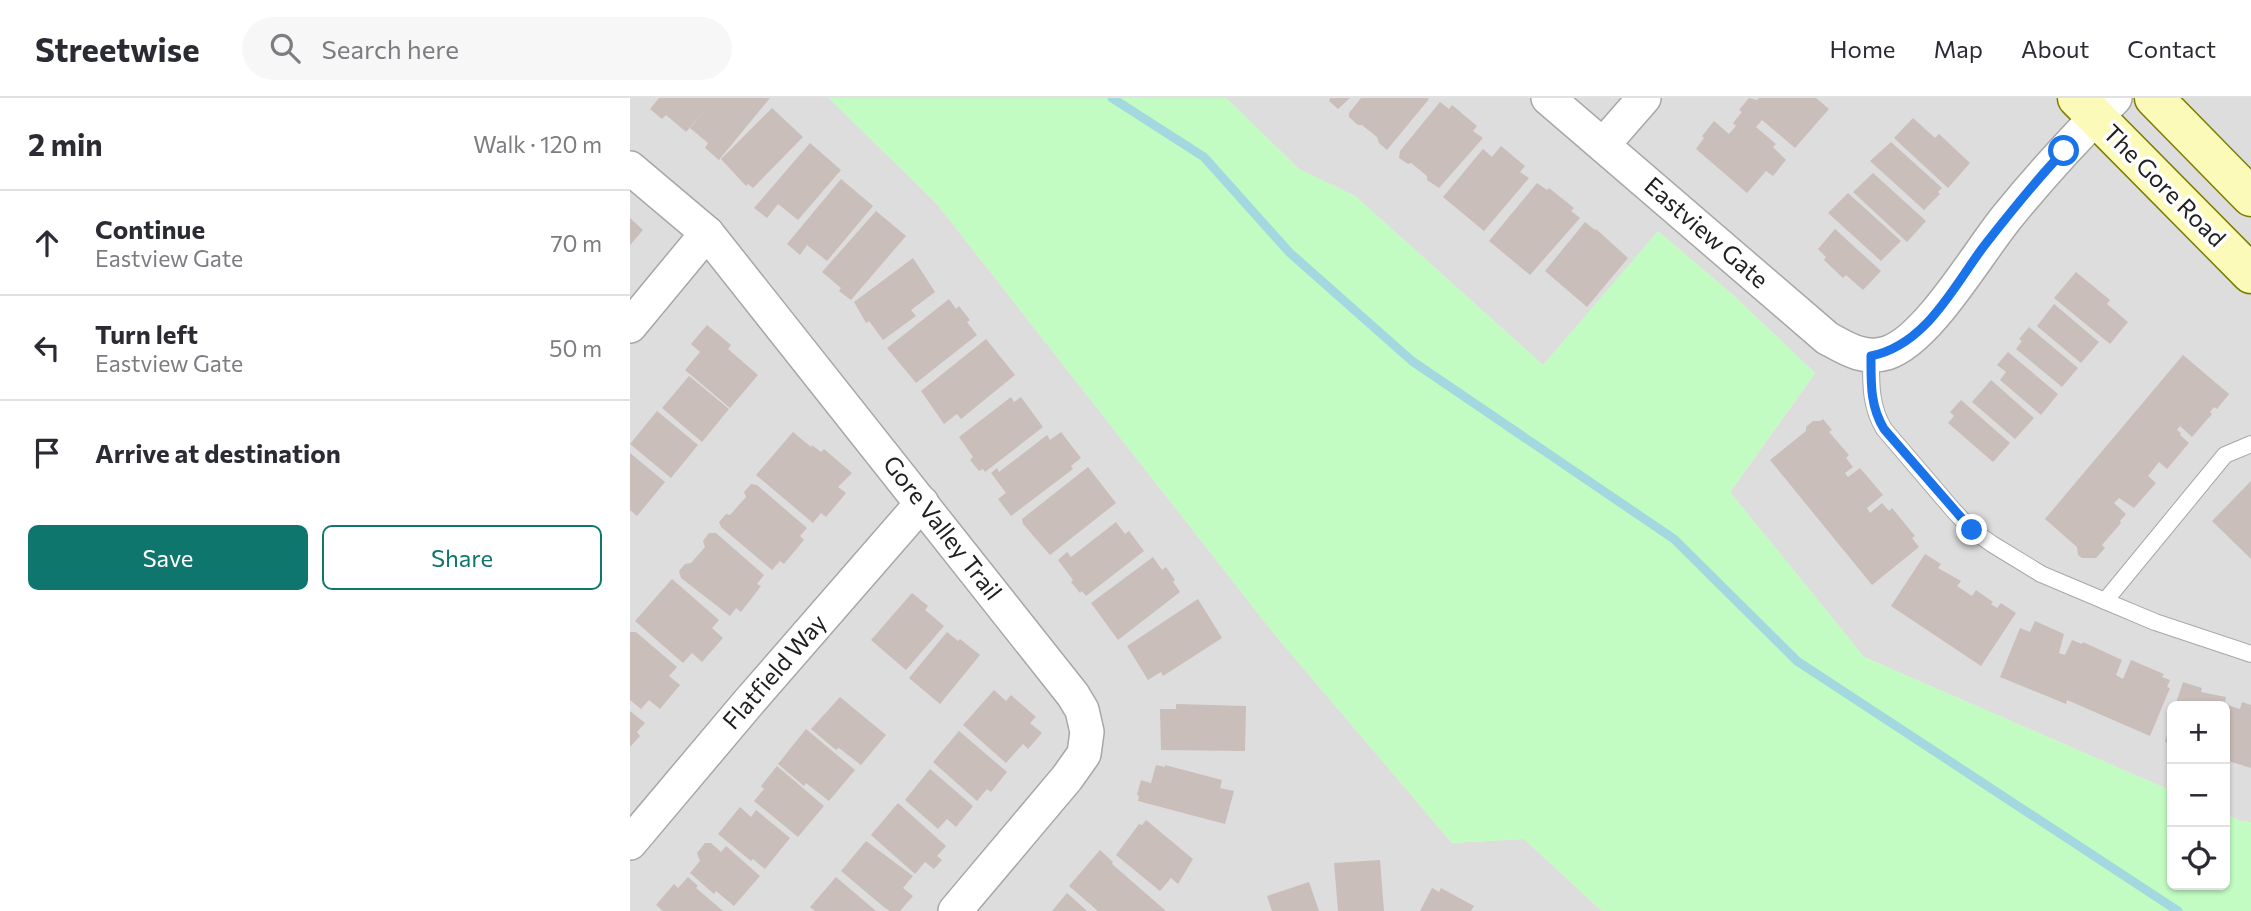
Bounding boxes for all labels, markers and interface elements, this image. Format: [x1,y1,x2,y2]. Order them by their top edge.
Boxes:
search box [242,17,732,80]
text: Streetwise [35,28,200,69]
icon: search [266,29,304,67]
text: Search here [322,33,459,64]
text: Home [1830,34,1896,63]
text: Map [1934,34,1983,63]
text: About [2021,34,2089,63]
text: Contact [2127,34,2216,63]
street label: The Gore Road [2098,118,2232,252]
text: 2 min [28,125,103,162]
text: Walk · 120 m [473,130,602,158]
route start [2048,135,2079,166]
street label: Eastview Gate [1639,170,1775,294]
text: Continue [95,213,205,244]
icon: ahead [28,224,66,262]
text: 70 m [550,229,602,257]
text: Eastview Gate [95,244,243,272]
text: Turn left [95,318,198,349]
icon: left [28,329,66,367]
text: 50 m [549,334,602,362]
text: Eastview Gate [95,349,243,377]
icon: arrive [28,434,66,472]
text: Arrive at destination [95,437,341,468]
street label: Gore Valley Trail [878,449,1009,605]
route end [1956,514,1987,545]
button: Save [28,525,308,590]
button: Share [322,525,602,590]
street label: Flatfield Way [716,608,832,735]
map controls [2167,701,2230,890]
button: + [2167,701,2230,764]
button: − [2167,764,2230,827]
button: locate [2167,827,2230,890]

